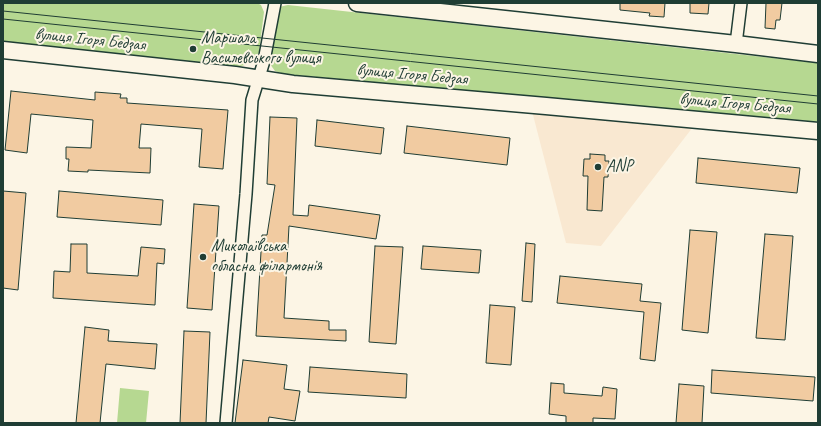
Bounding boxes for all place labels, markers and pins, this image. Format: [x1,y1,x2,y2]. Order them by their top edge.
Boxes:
place label: Маршала Василевського вулиця [201,29,321,69]
marker: Маршала Василевського вулиця [188,44,198,54]
place label: ANP [606,157,633,177]
marker: ANP [593,162,603,172]
place label: Миколаївська обласна філармонія [211,237,322,277]
marker: Миколаївська обласна філармонія [198,252,208,262]

